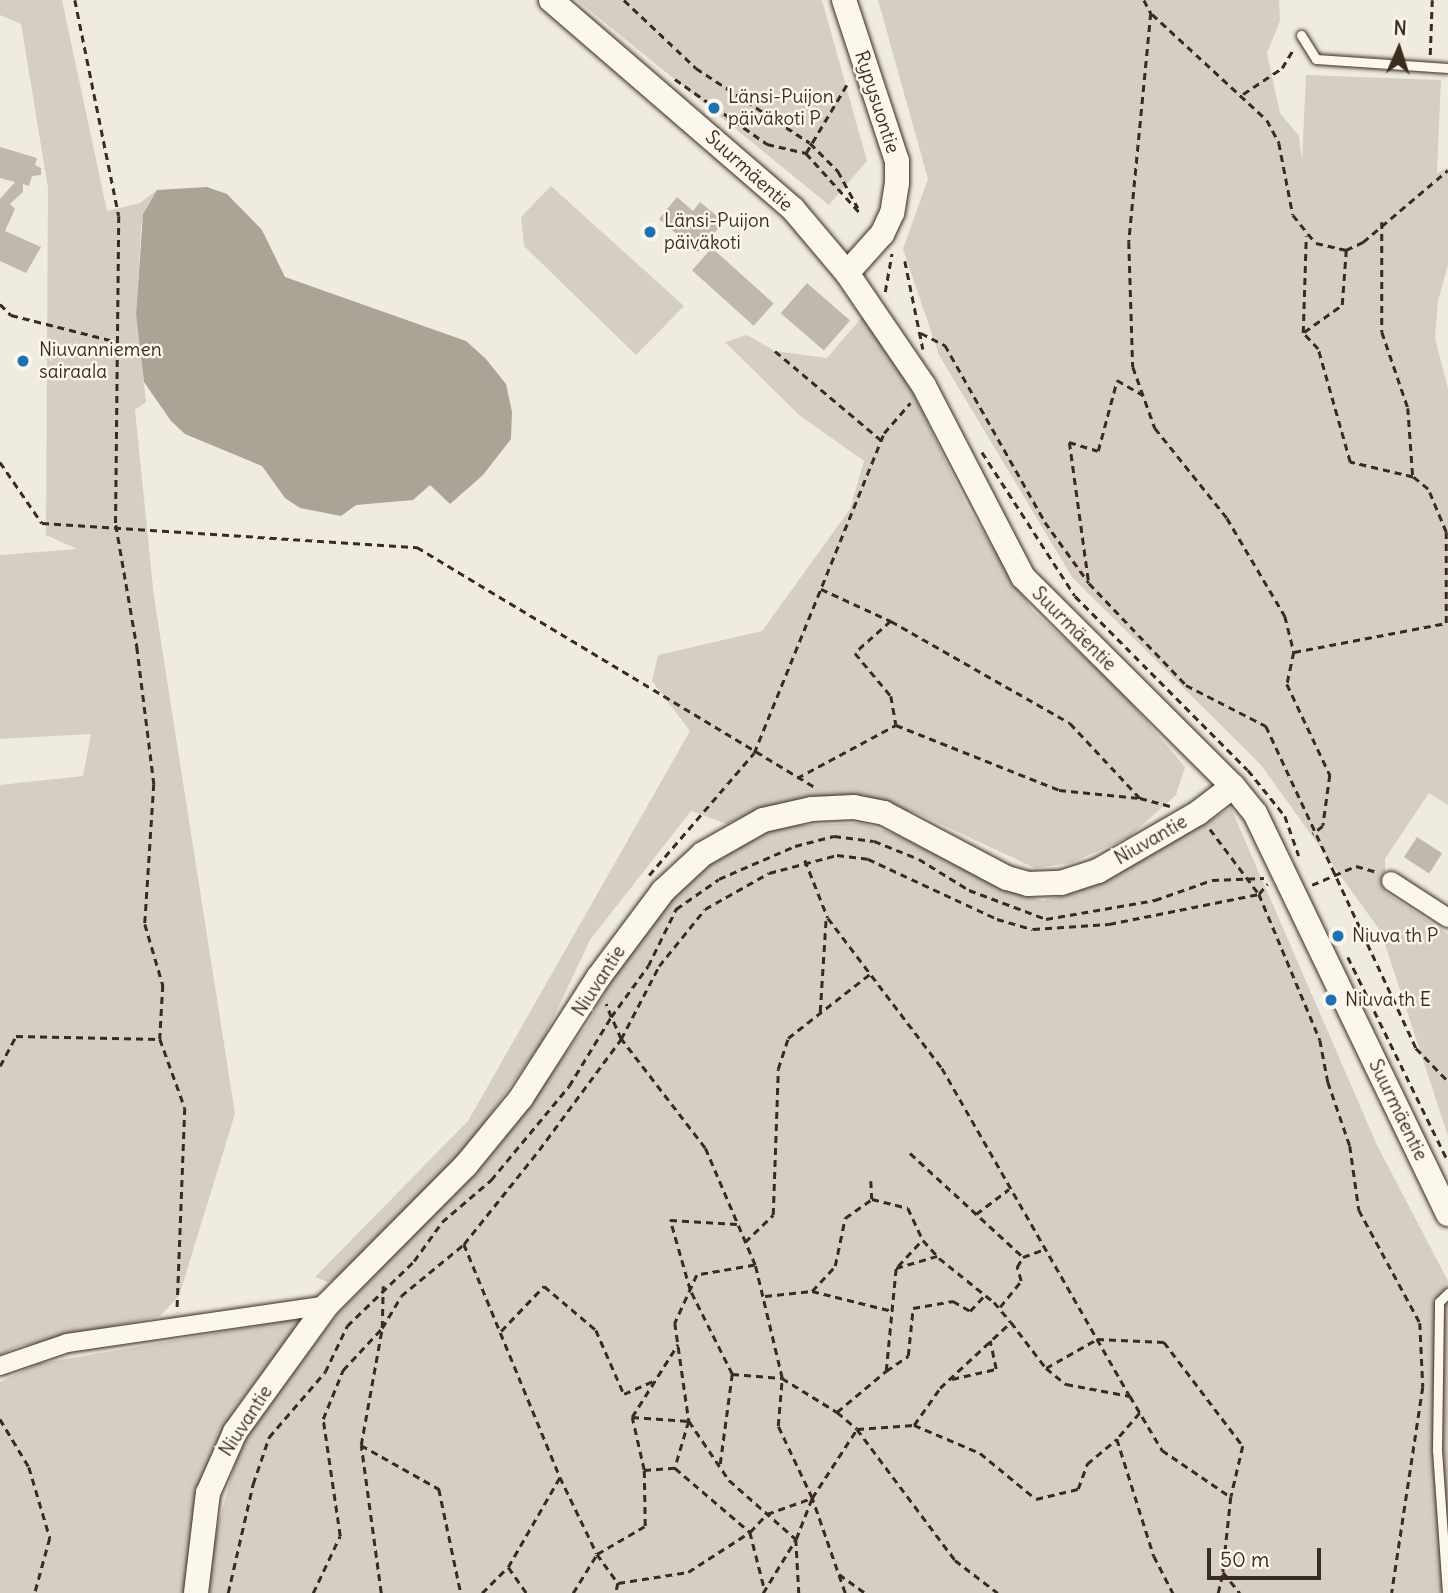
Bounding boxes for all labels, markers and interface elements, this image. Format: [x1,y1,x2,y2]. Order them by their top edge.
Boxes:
north arrow [1364,14,1434,84]
text: N [1393,16,1407,40]
street label: Rypysuontie [850,48,904,156]
place label: Länsi-Puijon päiväkoti P [728,86,834,130]
marker: Länsi-Puijon päiväkoti P [706,100,722,116]
street label: Suurmäentie [701,126,797,216]
place label: Länsi-Puijon päiväkoti [664,210,770,254]
marker: Länsi-Puijon päiväkoti [642,224,658,240]
place label: Niuvanniemen sairaala [39,339,162,383]
marker: Niuvanniemen sairaala [13,351,33,371]
street label: Suurmäentie [1027,582,1121,676]
street label: Niuvantie [1111,810,1191,870]
place label: Niuva th P [1352,925,1438,947]
marker: Niuva th P [1330,928,1346,944]
street label: Niuvantie [568,941,630,1021]
place label: Niuva th E [1345,989,1431,1011]
marker: Niuva th E [1323,992,1339,1008]
street label: Suurmäentie [1364,1056,1432,1164]
street label: Niuvantie [215,1381,277,1461]
scale bar [1210,1534,1324,1578]
text: 50 m [1220,1546,1269,1573]

